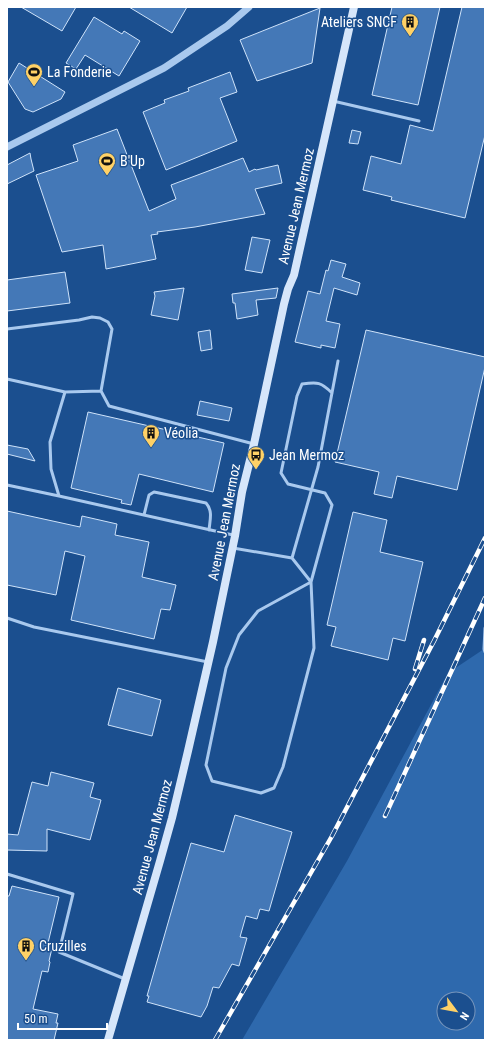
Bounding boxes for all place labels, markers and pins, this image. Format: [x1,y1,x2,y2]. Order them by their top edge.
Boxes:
building icon: Ateliers SNCF [400,12,420,37]
place label: Ateliers SNCF [321,14,397,30]
sports icon: La Fonderie [24,62,44,87]
place label: La Fonderie [47,64,112,80]
sports icon: B'Up [97,151,117,176]
place label: B'Up [120,153,145,169]
building icon: Véolia [141,423,161,448]
place label: Véolia [164,425,198,441]
bus stop icon: Jean Mermoz [246,445,266,470]
place label: Jean Mermoz [269,447,344,463]
building icon: Cruzilles [16,936,36,961]
place label: Cruzilles [39,938,87,954]

